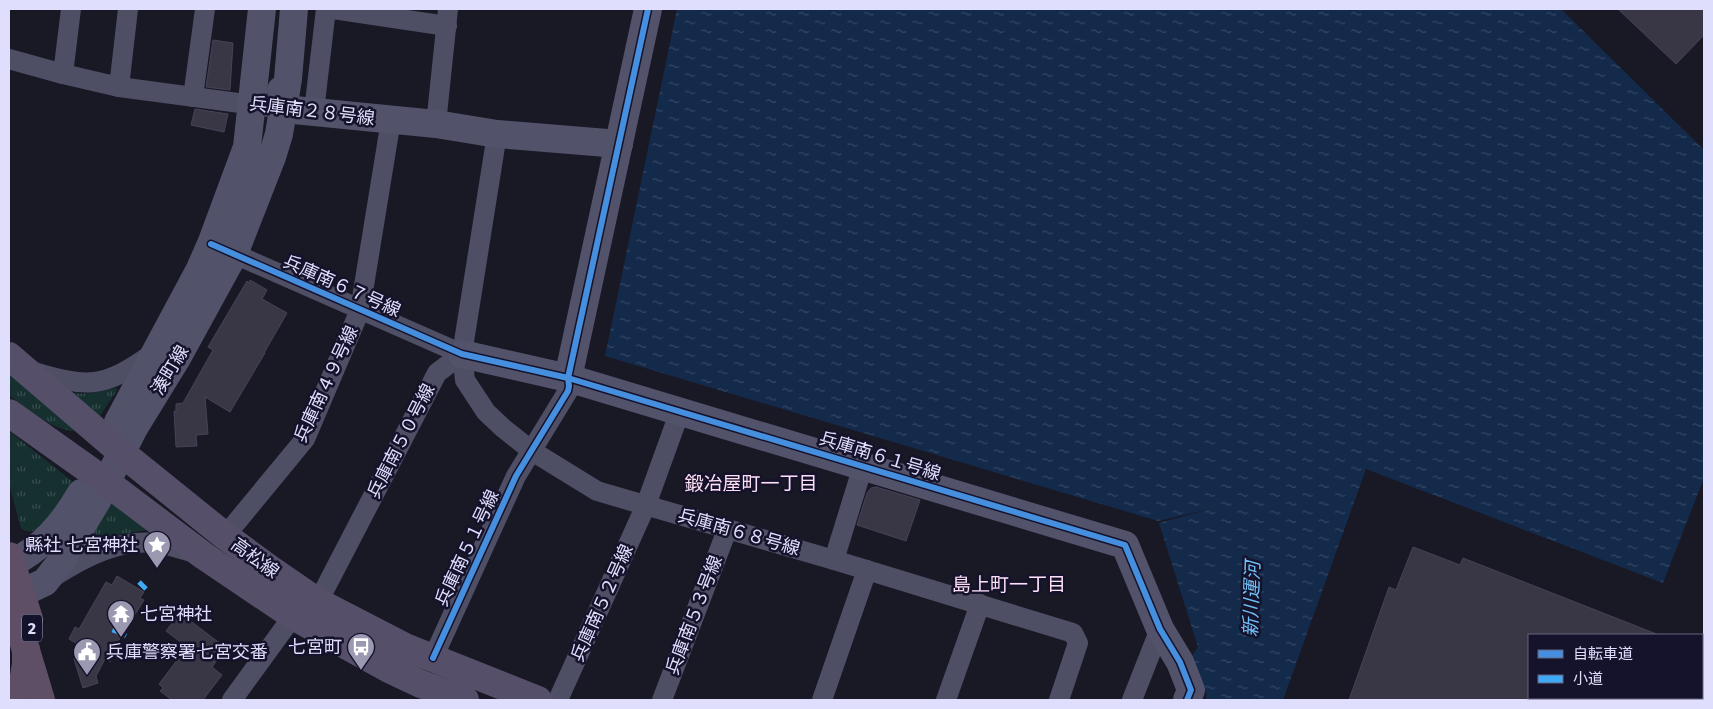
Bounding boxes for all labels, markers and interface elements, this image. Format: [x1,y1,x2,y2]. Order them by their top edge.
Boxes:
street label: 兵庫南２８号線 [248,92,376,130]
street label: 兵庫南６７号線 [280,250,404,322]
street label: 兵庫南４９号線 [289,322,363,446]
street label: 湊町線 [147,341,193,399]
street label: 兵庫南５０号線 [363,380,439,502]
street label: 兵庫南６１号線 [817,427,943,485]
district label: 鍛冶屋町一丁目 [684,472,818,495]
street label: 兵庫南５１号線 [430,486,504,610]
street label: 兵庫南６８号線 [675,504,803,560]
place icon: 縣社 七宮神社 [142,530,172,569]
street label: 高松線 [227,533,283,583]
place label: 縣社 七宮神社 [25,534,138,556]
street label: 兵庫南５２号線 [566,541,638,665]
street label: 兵庫南５３号線 [661,552,727,678]
water label: 新川運河 [1239,557,1264,637]
district label: 島上町一丁目 [952,573,1066,596]
temple icon: 七宮神社 [106,599,136,638]
place label: 七宮神社 [140,603,212,625]
road number: 2 [22,614,42,641]
bus stop icon: 七宮町 [346,632,376,671]
legend [1528,634,1703,699]
place label: 七宮町 [288,636,342,658]
public building icon: 兵庫警察署七宮交番 [72,637,102,676]
place label: 兵庫警察署七宮交番 [106,641,268,663]
text: 自転車道 [1573,645,1633,663]
text: 小道 [1573,670,1603,688]

